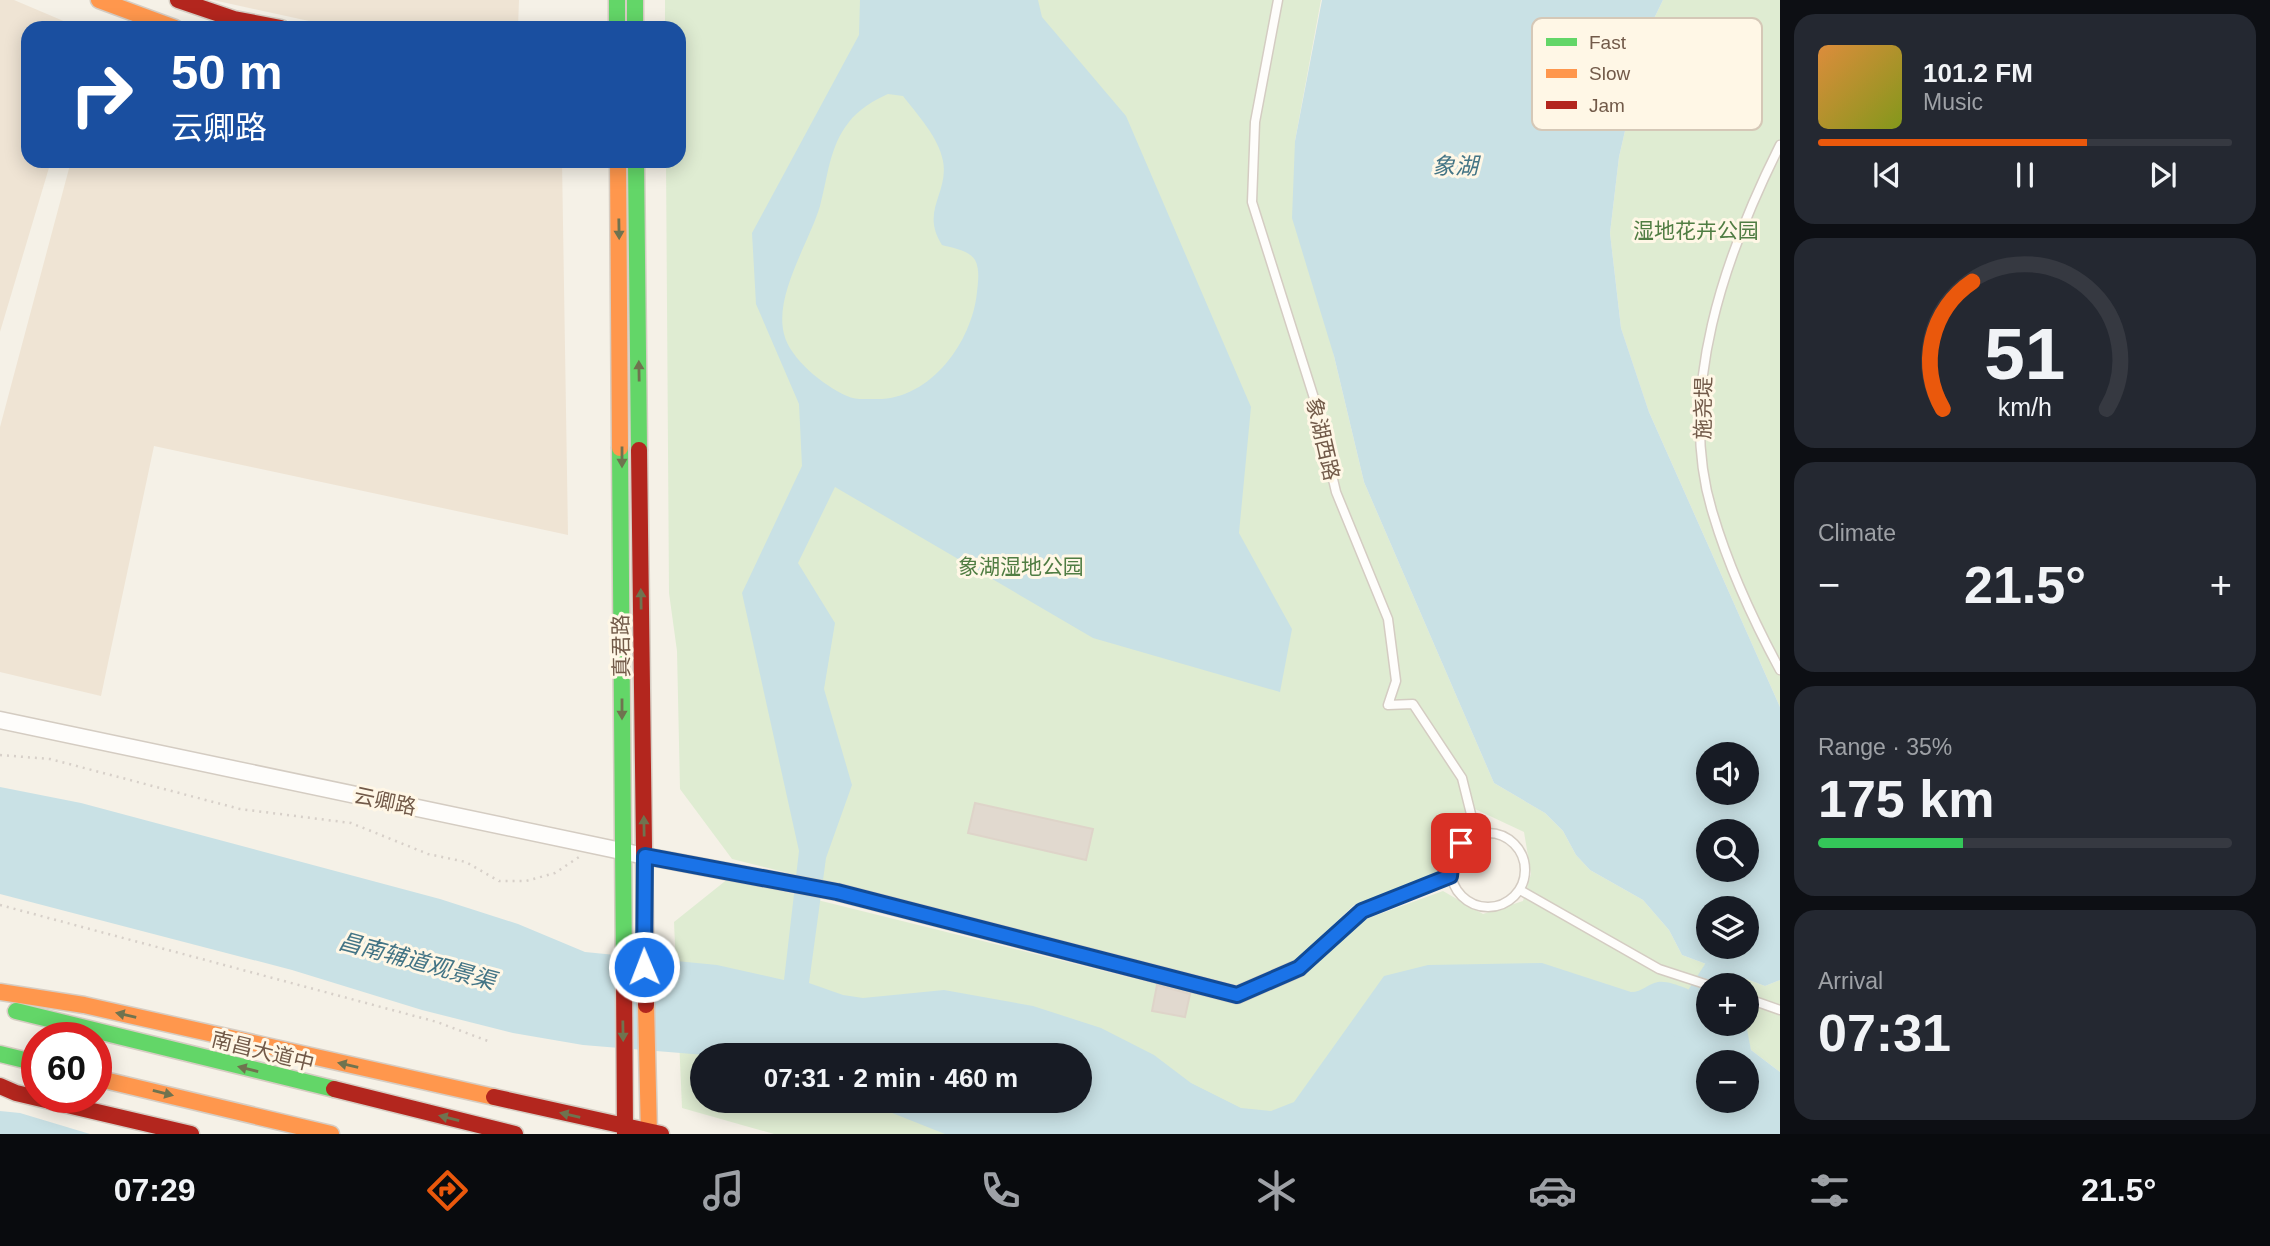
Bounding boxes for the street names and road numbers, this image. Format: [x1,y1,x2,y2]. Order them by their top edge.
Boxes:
street label: 施尧堤 [1691,376,1715,440]
street label: 象湖西路 [1302,395,1344,483]
street label: 真君路 [609,614,633,678]
street label: 云卿路 [352,783,418,819]
street label: 南昌大道中 [209,1027,317,1075]

